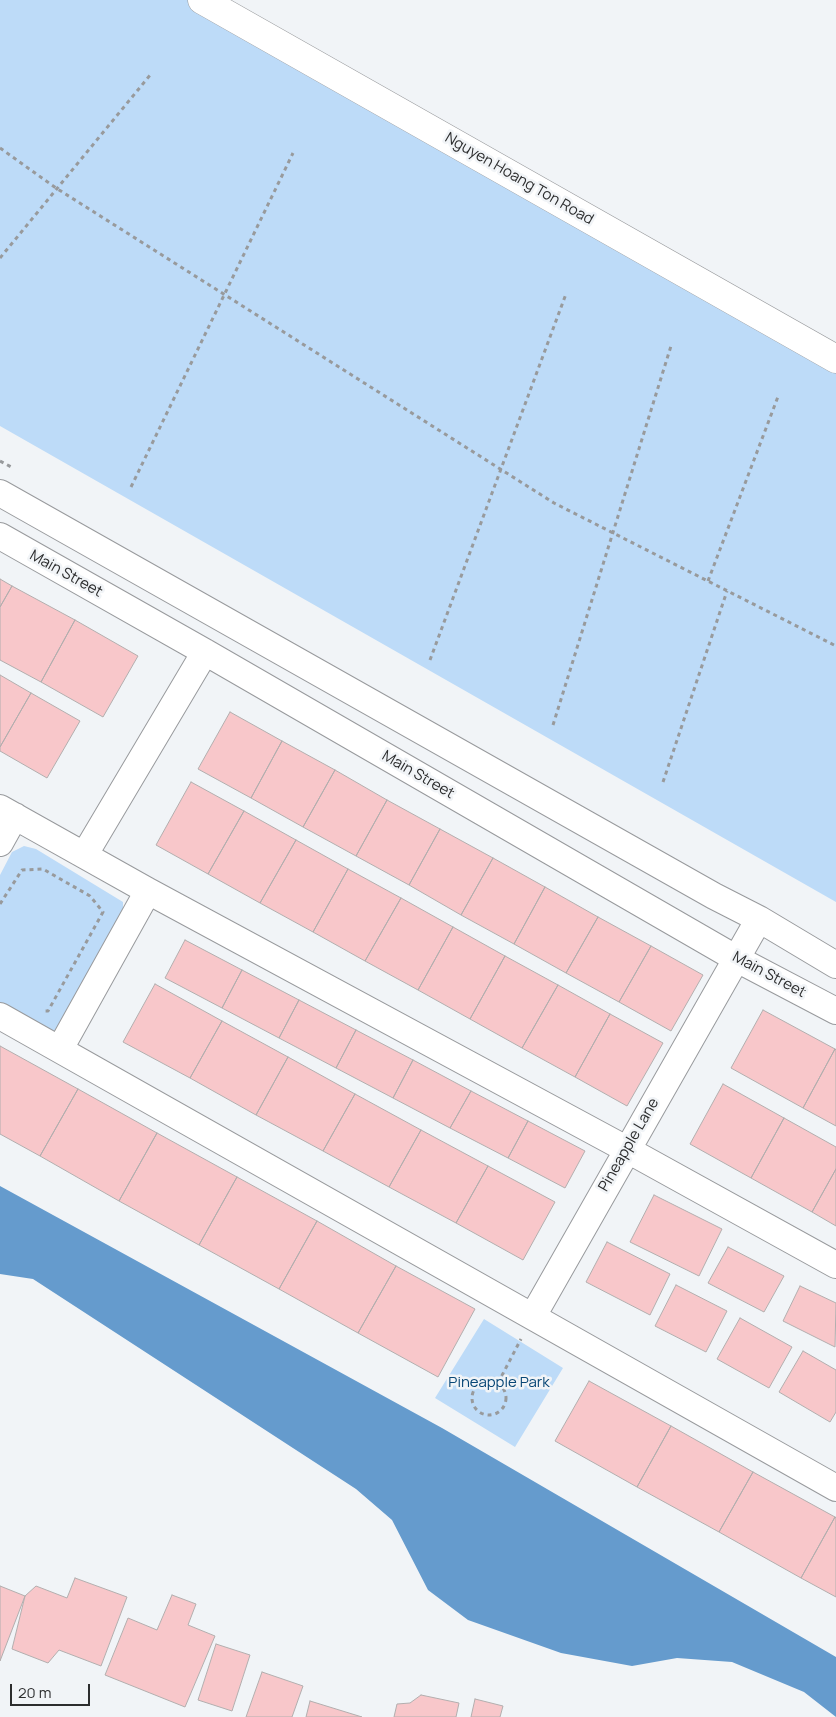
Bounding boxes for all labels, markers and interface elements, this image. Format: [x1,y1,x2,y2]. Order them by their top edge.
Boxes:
street label: Nguyen Hoang Ton Road [442,129,596,229]
street label: Main Street [26,547,106,601]
street label: Main Street [379,747,457,803]
street label: Main Street [729,948,809,1002]
street label: Pineapple Lane [595,1095,663,1195]
park label: Pineapple Park [448,1374,550,1392]
scale bar [12,1674,92,1706]
text: 20 m [18,1682,51,1703]

